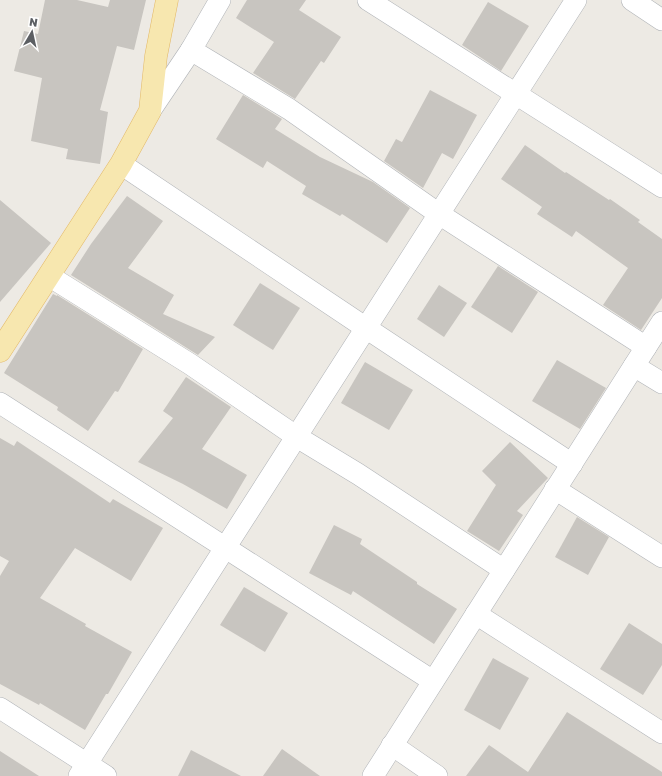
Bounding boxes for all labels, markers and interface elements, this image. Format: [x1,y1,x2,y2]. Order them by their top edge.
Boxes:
north arrow [12,12,52,52]
text: N [28,15,39,29]

